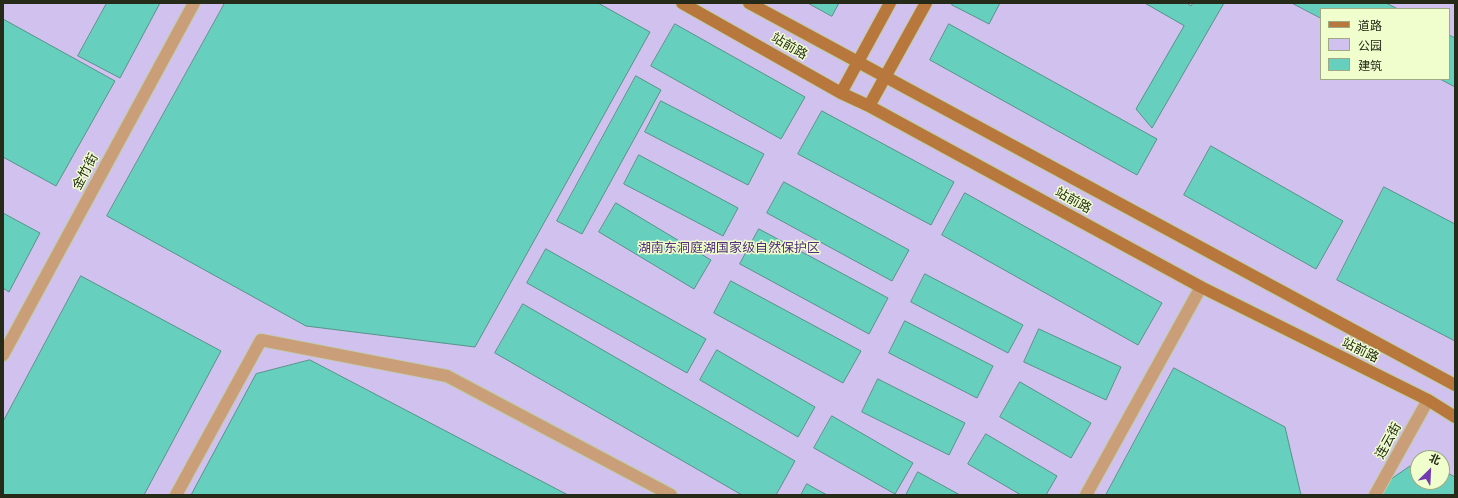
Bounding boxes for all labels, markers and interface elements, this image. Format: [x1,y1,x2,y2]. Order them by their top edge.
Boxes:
legend [1320,8,1450,80]
text: 道路 [1358,19,1382,33]
street label: 站前路 [768,30,810,64]
text: 公园 [1358,39,1382,53]
text: 建筑 [1358,59,1382,73]
street label: 金竹街 [70,151,102,193]
street label: 站前路 [1052,185,1094,217]
park label: 湖南东洞庭湖国家级自然保护区 [638,241,820,257]
street label: 站前路 [1339,335,1381,367]
street label: 连云街 [1373,420,1405,462]
north arrow [1410,450,1450,490]
text: 北 [1427,451,1442,468]

